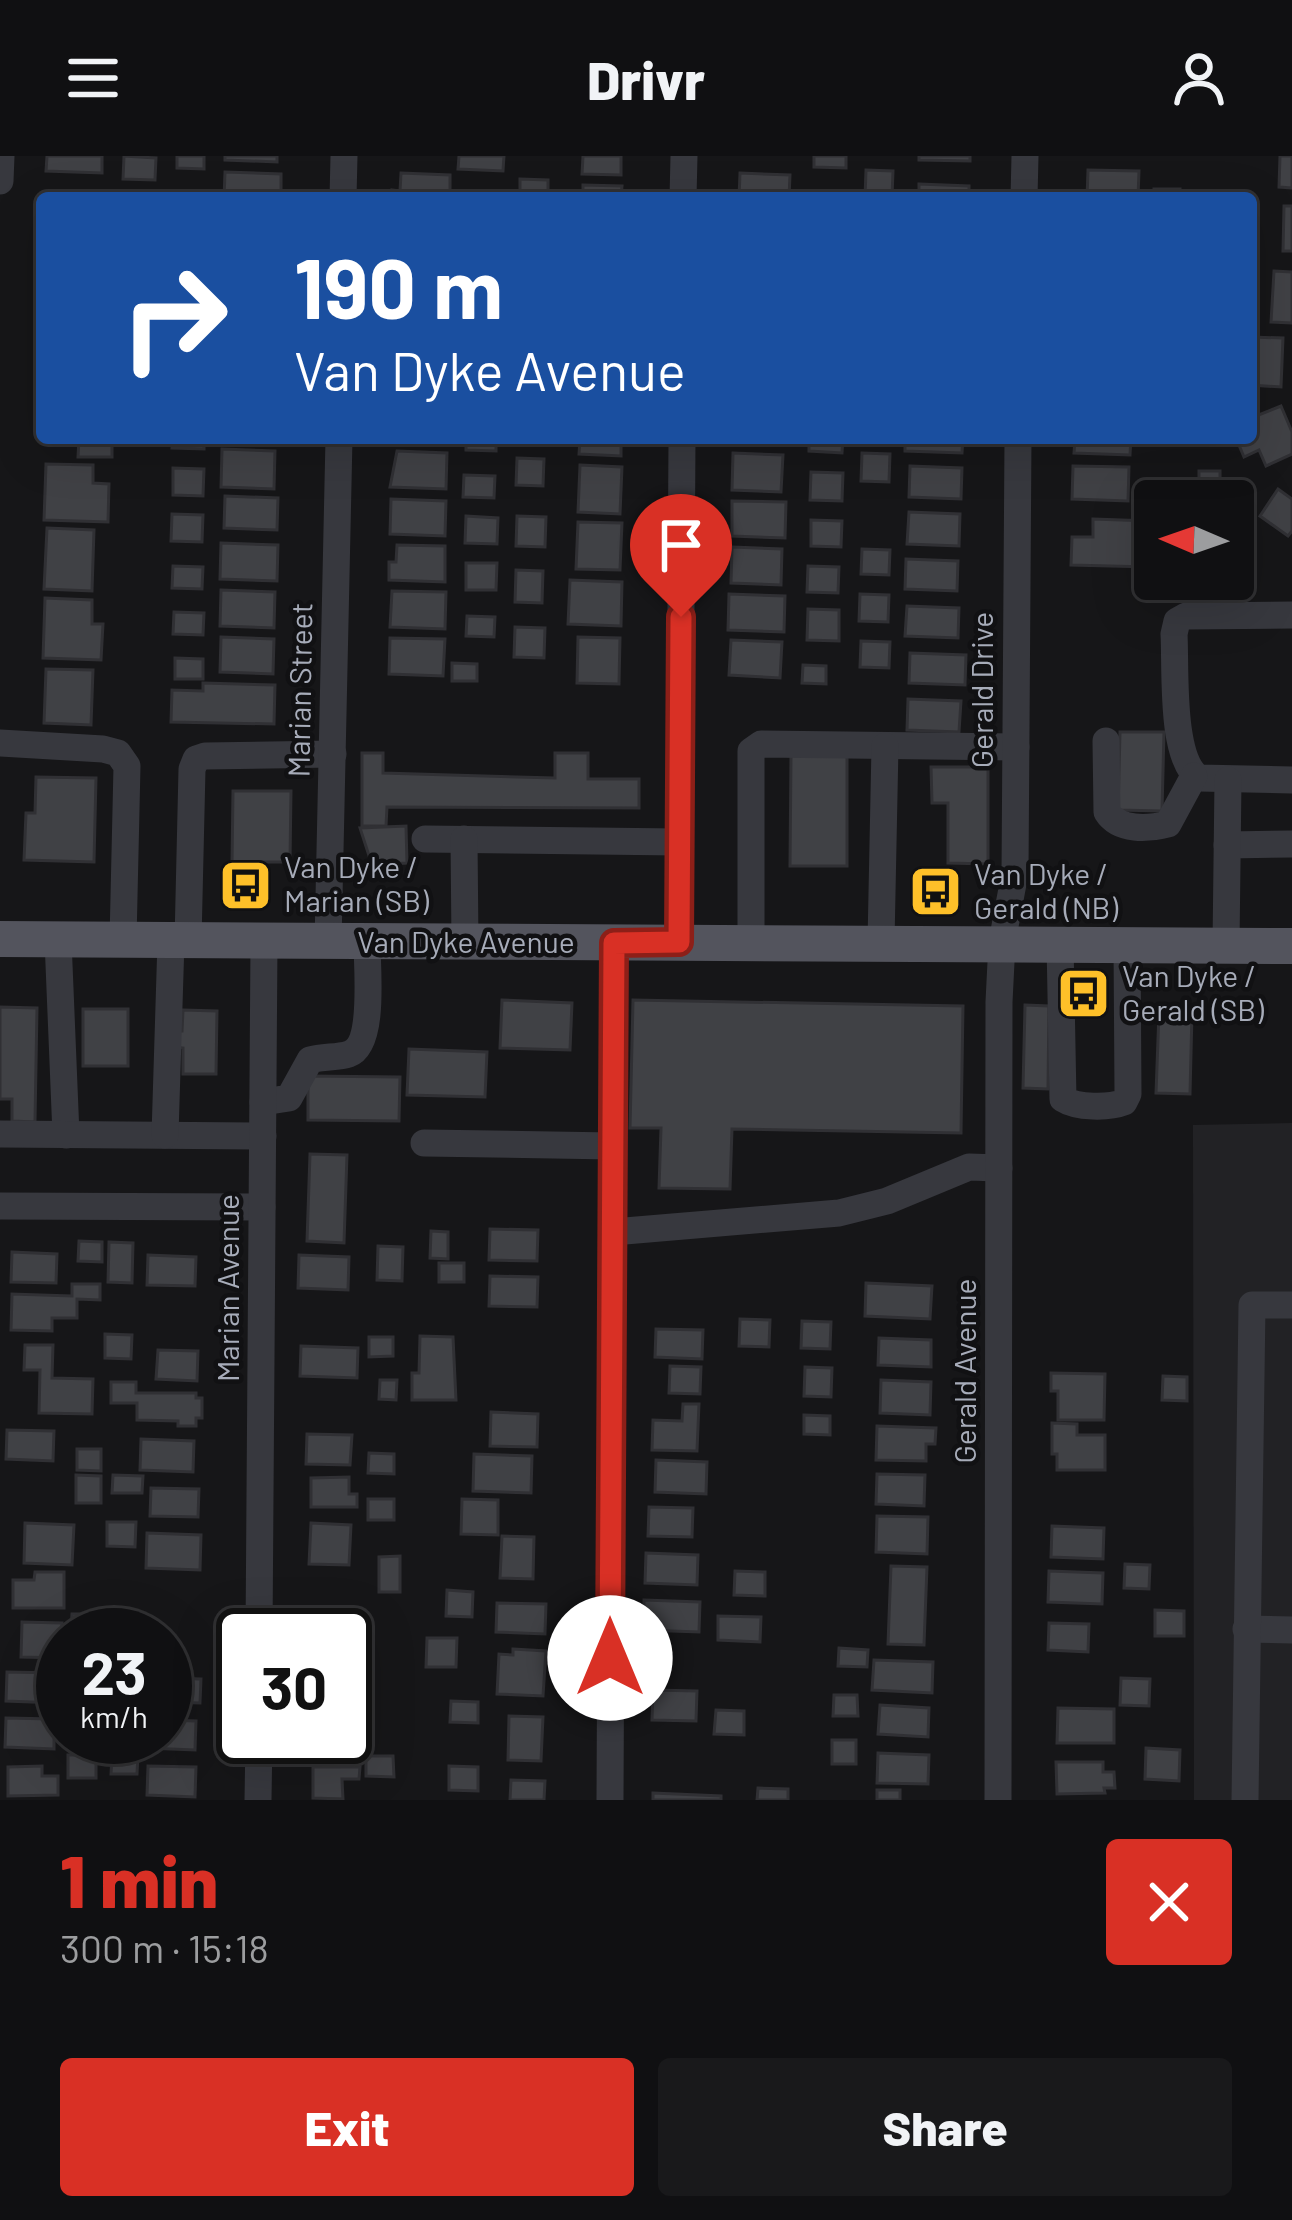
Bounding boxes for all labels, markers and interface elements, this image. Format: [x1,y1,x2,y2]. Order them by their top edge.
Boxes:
icon: menu [60,45,126,111]
icon: person [1166,45,1232,111]
text: Drivr [587,46,705,111]
text: 190 m [294,235,503,336]
icon: right [96,240,252,396]
text: Van Dyke Avenue [294,337,686,402]
north arrow [1134,480,1254,600]
map controls [1134,480,1254,600]
pin [630,494,732,617]
icon: arrive [648,512,714,578]
street label: Marian Street [279,602,319,778]
street label: Gerald Drive [963,612,999,768]
place label: Van Dyke / Marian (SB) [284,848,429,918]
place label: Van Dyke / Gerald (NB) [974,855,1118,925]
bus stop icon: Van Dyke / Marian (SB) [217,857,273,913]
bus stop icon: Van Dyke / Gerald (NB) [907,864,963,920]
street label: Van Dyke Avenue [357,923,575,959]
place label: Van Dyke / Gerald (SB) [1122,957,1264,1027]
bus stop icon: Van Dyke / Gerald (SB) [1055,966,1111,1022]
street label: Marian Avenue [209,1194,245,1382]
street label: Gerald Avenue [946,1278,982,1464]
position arrow [547,1595,673,1721]
speed limit sign: 30 [216,1608,372,1764]
text: 23 [81,1635,147,1707]
text: km/h [80,1698,148,1734]
text: 1 min [60,1836,218,1922]
button: close [1106,1839,1232,1965]
text: 300 m · 15:18 [60,1924,269,1971]
button: Exit [60,2058,634,2196]
button: Share [658,2058,1232,2196]

